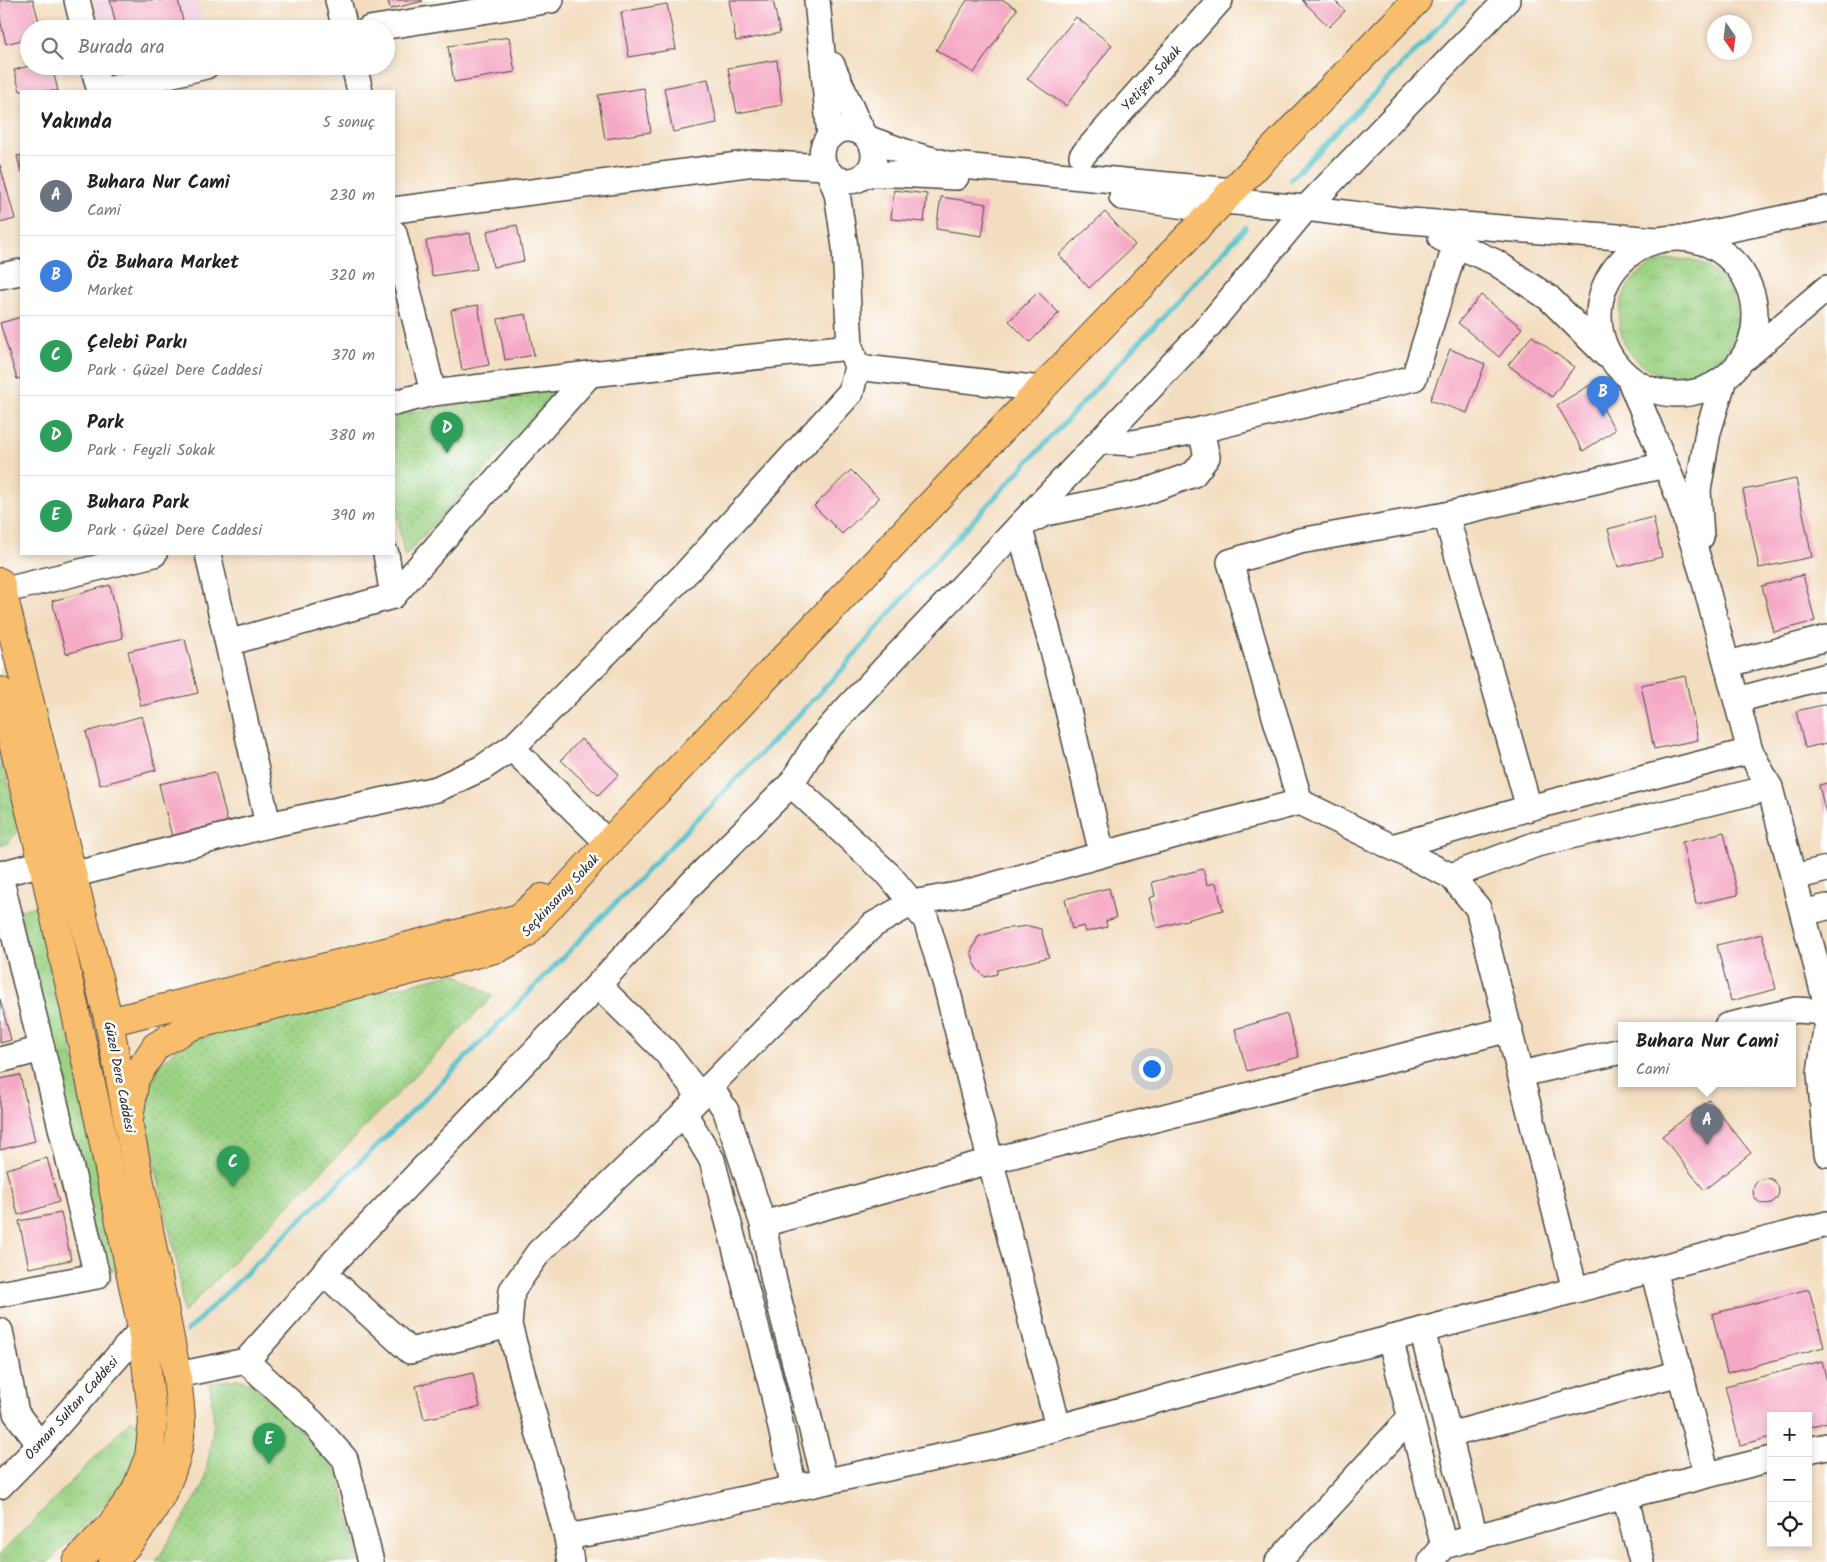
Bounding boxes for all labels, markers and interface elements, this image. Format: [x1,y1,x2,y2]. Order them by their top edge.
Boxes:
north arrow [1707,15,1752,60]
search box [20,20,395,75]
text: Burada ara [78,33,165,63]
icon: search [38,34,66,62]
street label: Yetişen Sokak [1116,41,1188,116]
text: Yakında [40,106,112,139]
text: 5 sonuç [323,110,375,135]
text: Buhara Nur Cami [87,168,230,198]
text: A [51,183,61,208]
text: 230 m [329,183,375,208]
text: Cami [87,198,121,223]
text: Öz Buhara Market [87,248,239,278]
text: B [51,263,61,288]
text: 320 m [329,263,375,288]
text: Market [87,278,133,303]
text: Çelebi Parkı [87,328,187,358]
text: C [51,343,61,368]
text: 370 m [331,343,375,368]
text: Park · Güzel Dere Caddesi [87,358,262,383]
pin: B [1587,376,1619,417]
text: Park [87,408,123,438]
pin: D [431,412,463,453]
text: D [51,423,61,448]
text: 380 m [329,423,375,448]
text: Park · Feyzli Sokak [87,438,215,463]
text: Buhara Park [87,488,189,518]
text: E [52,503,60,528]
text: 390 m [331,503,375,528]
text: Park · Güzel Dere Caddesi [87,518,262,543]
street label: Seçkinsaray Sokak [516,849,605,942]
street label: Güzel Dere Caddesi [97,1020,141,1135]
popup [1618,1022,1796,1087]
text: Buhara Nur Cami [1636,1027,1778,1057]
your location [1139,1056,1165,1082]
text: Cami [1636,1057,1669,1082]
pin: A [1691,1104,1723,1145]
pin: C [217,1146,249,1187]
street label: Osman Sultan Caddesi [19,1352,125,1465]
map controls [1767,1412,1812,1547]
button: + [1767,1412,1812,1457]
pin: E [253,1423,285,1464]
button: − [1767,1457,1812,1502]
button: locate [1767,1502,1812,1547]

